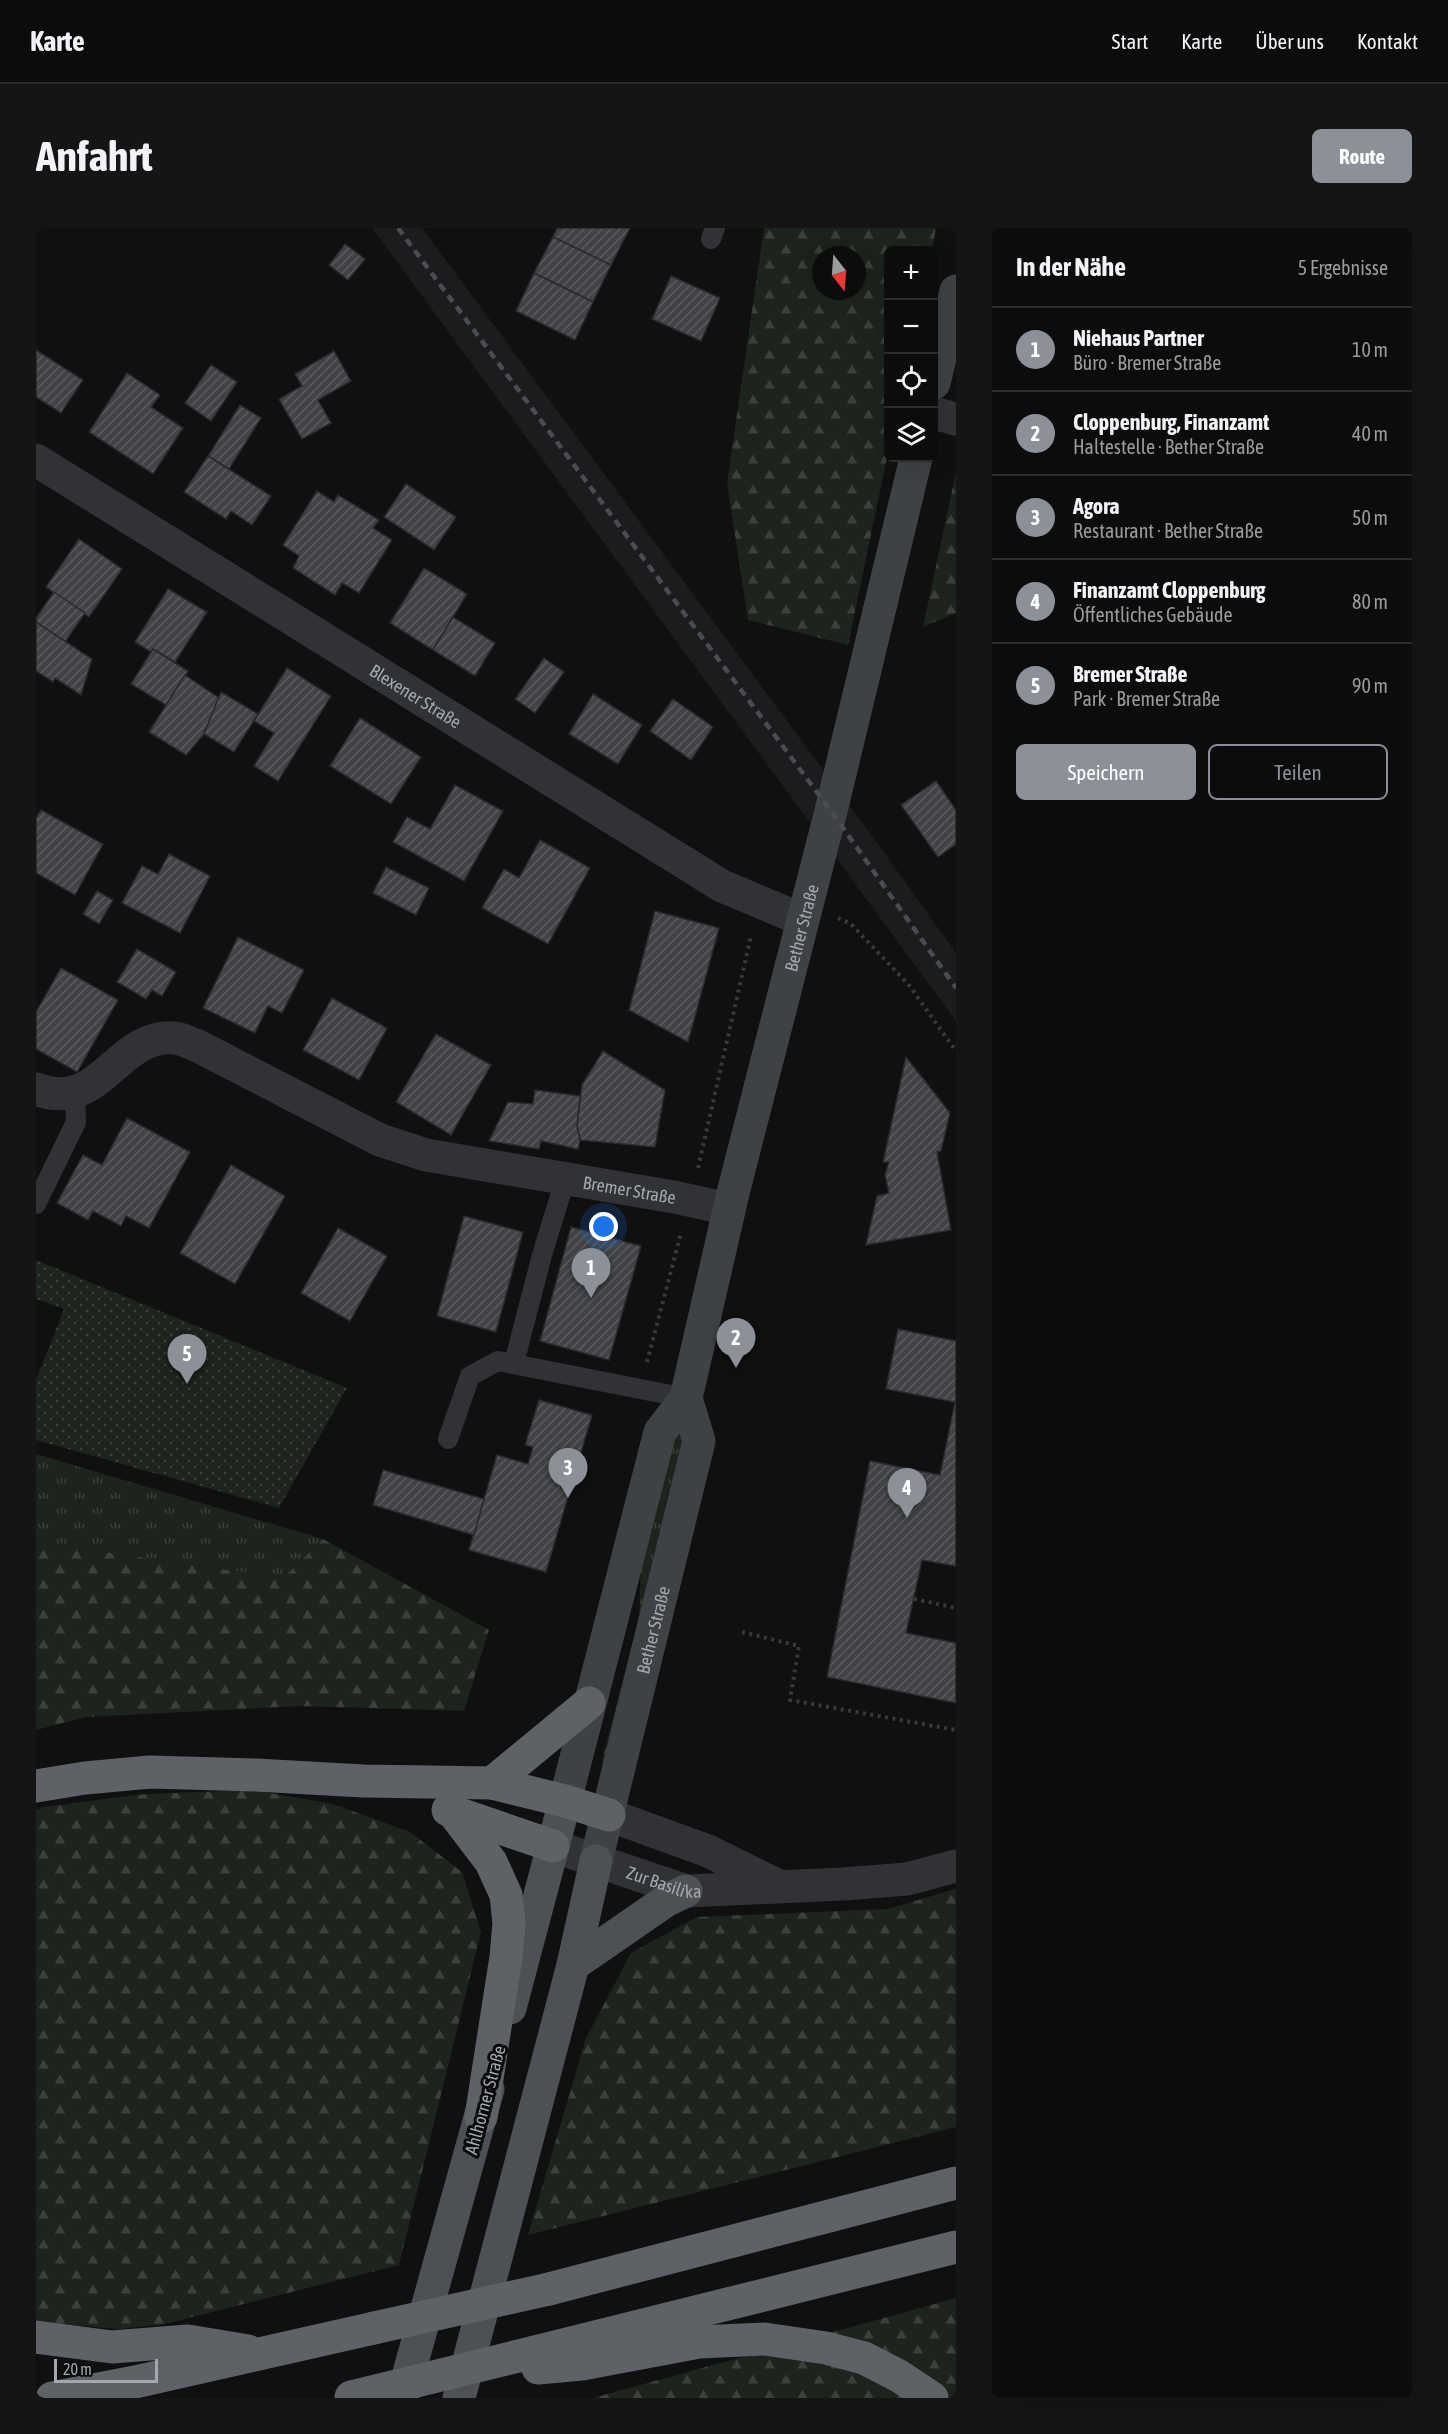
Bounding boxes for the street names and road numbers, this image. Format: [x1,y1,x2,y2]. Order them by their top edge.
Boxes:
street label: Blexener Straße [366,659,465,732]
street label: Bether Straße [780,882,822,974]
street label: Bremer Straße [581,1171,677,1208]
street label: Bether Straße [632,1584,674,1676]
street label: Zur Basilika [624,1861,702,1902]
street label: Ahlhorner Straße [460,2043,510,2157]

